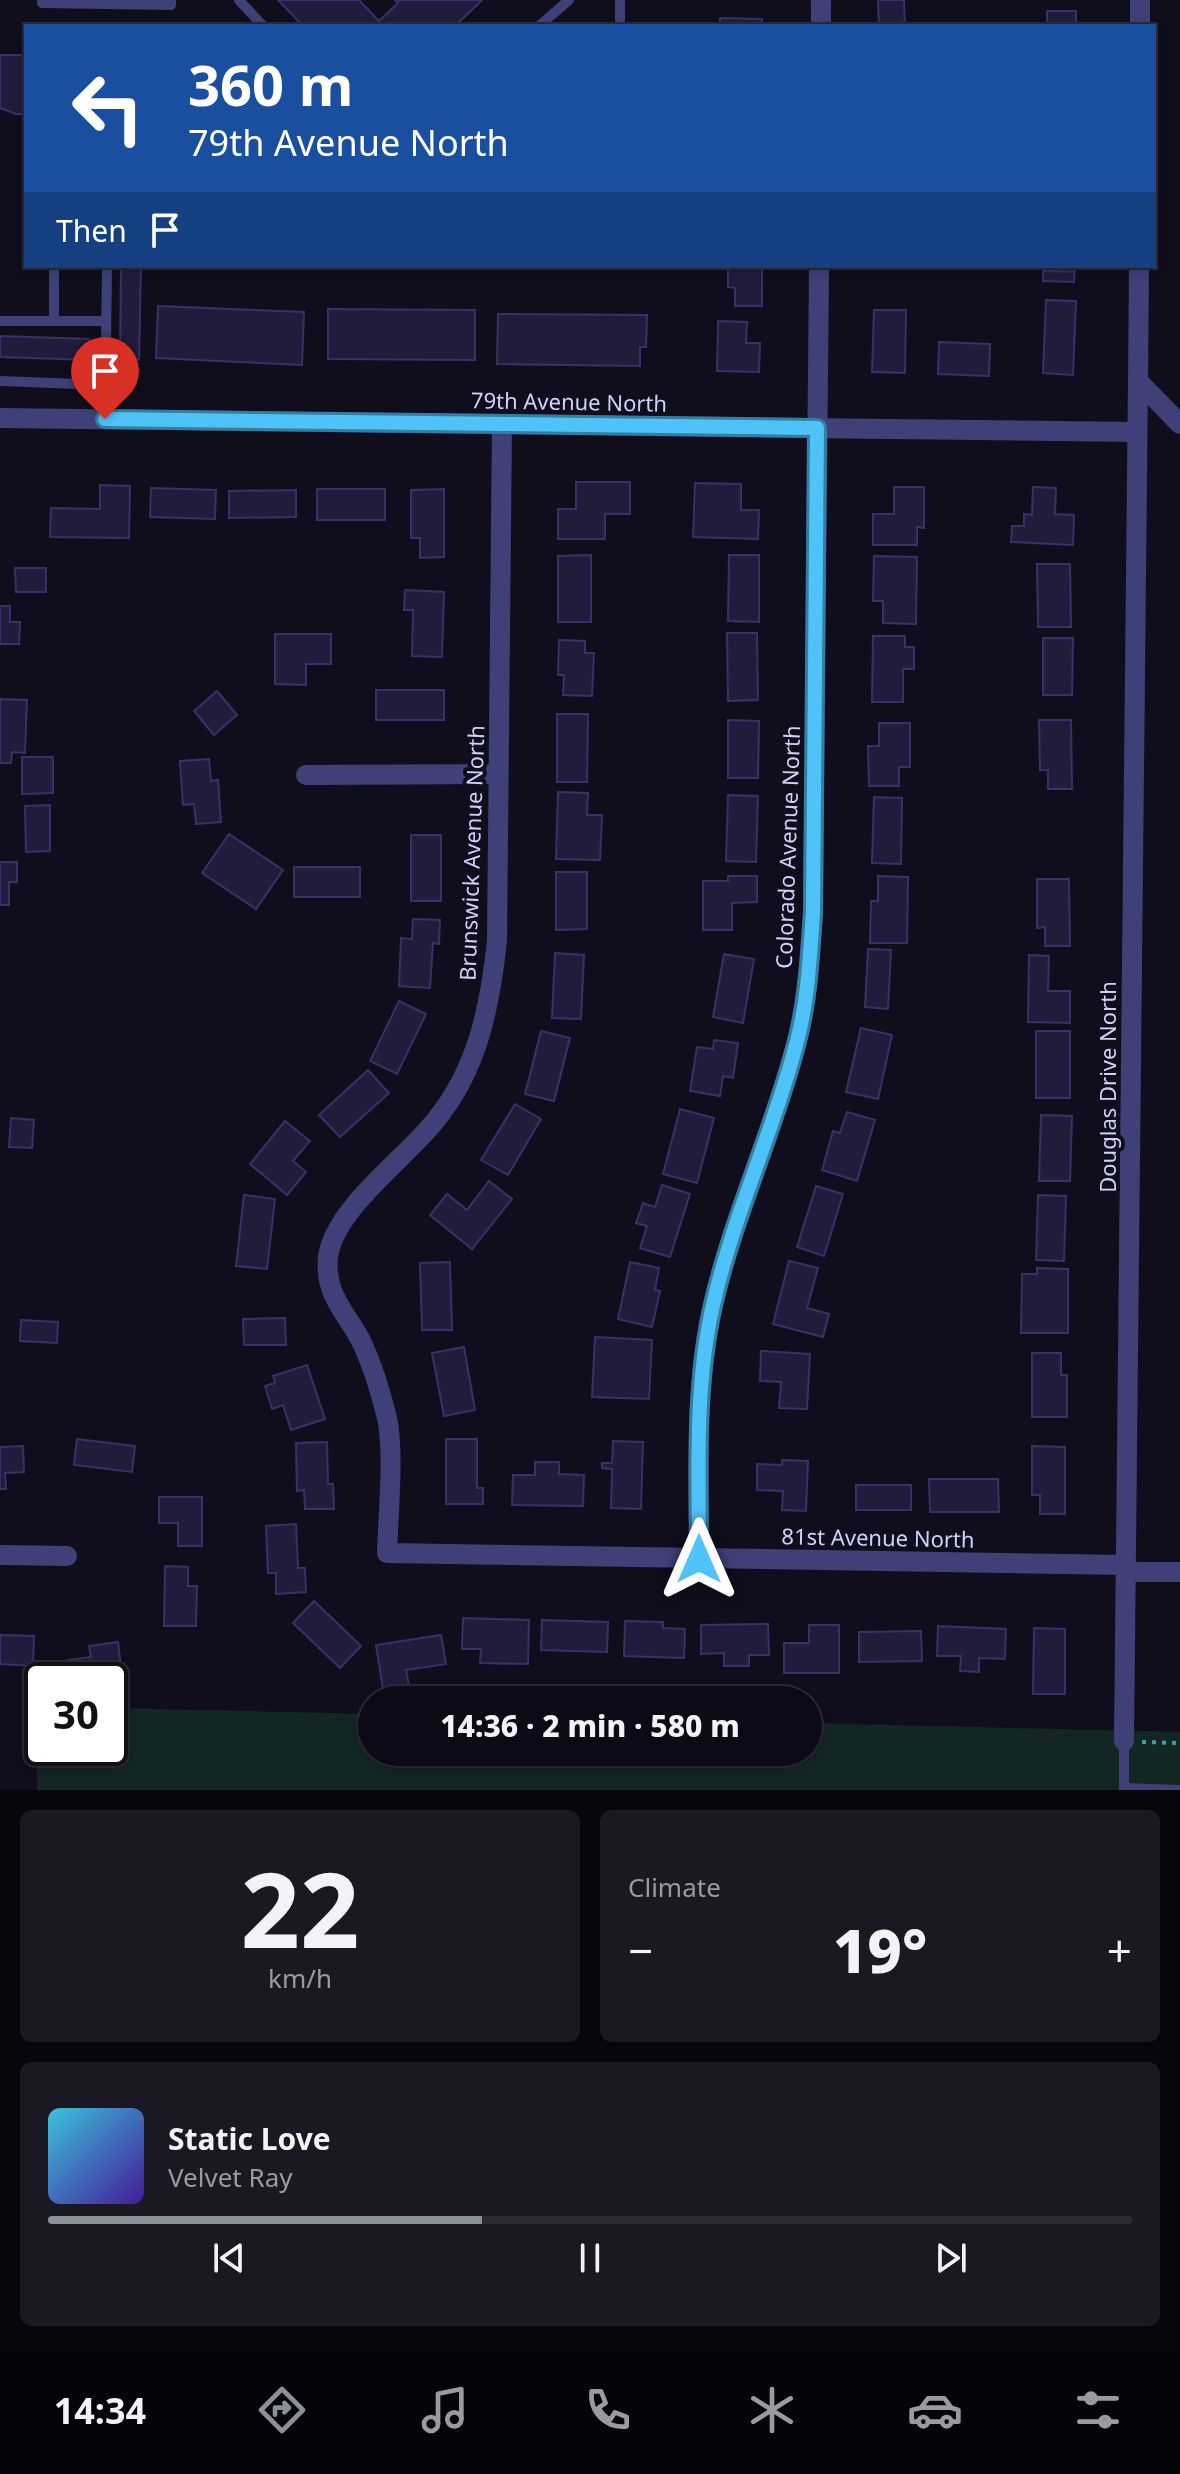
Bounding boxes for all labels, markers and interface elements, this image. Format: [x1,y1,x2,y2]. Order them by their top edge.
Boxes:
text: 360 m [188,46,353,122]
icon: left [56,56,160,160]
text: 79th Avenue North [188,118,509,167]
icon: arrive [143,208,187,252]
text: Then [56,210,127,251]
pin [71,337,139,419]
icon: arrive [83,349,127,393]
street label: 79th Avenue North [471,384,667,418]
street label: Brunswick Avenue North [452,725,490,981]
street label: Colorado Avenue North [768,725,806,969]
street label: Douglas Drive North [1092,981,1122,1193]
position arrow [657,1517,741,1601]
street label: 81st Avenue North [781,1520,975,1554]
speed limit sign: 30 [24,1662,128,1766]
text: 14:36 · 2 min · 580 m [440,1705,740,1746]
text: 22 [241,1837,359,1978]
text: Climate [628,1869,721,1905]
text: 19° [833,1909,927,1991]
text: − [628,1920,653,1980]
text: + [1107,1920,1132,1980]
text: km/h [268,1960,332,1996]
text: Static Love [168,2118,331,2159]
text: Velvet Ray [168,2159,293,2195]
icon: previous [207,2236,251,2280]
icon: pause [568,2236,612,2280]
icon: next [929,2236,973,2280]
icon: directions [254,2382,310,2438]
icon: music [417,2382,473,2438]
icon: phone [580,2382,636,2438]
icon: climate [744,2382,800,2438]
icon: car [907,2382,963,2438]
icon: filters [1070,2382,1126,2438]
text: 14:34 [54,2386,146,2435]

